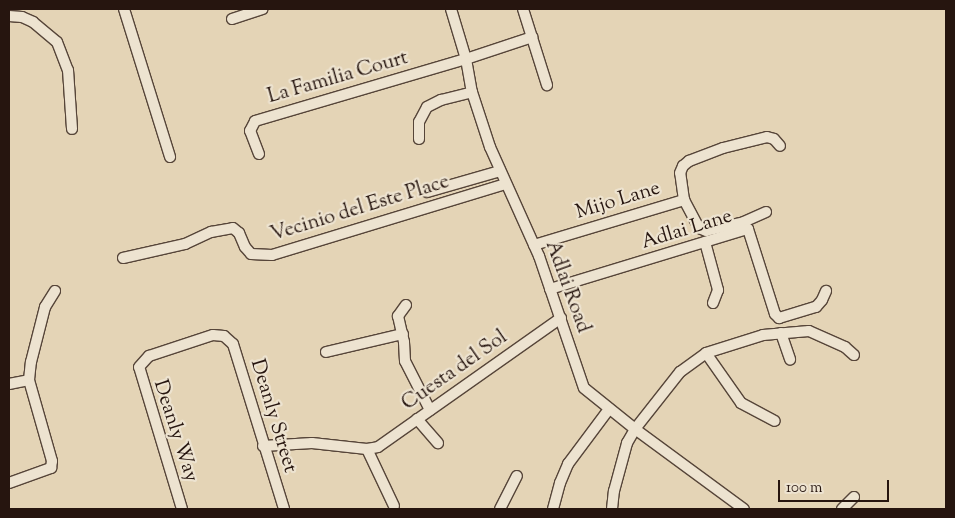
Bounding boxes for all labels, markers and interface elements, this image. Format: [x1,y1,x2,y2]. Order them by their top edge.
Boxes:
street label: La Familia Court [265,47,411,109]
street label: Vecinio del Este Place [268,170,452,248]
street label: Mijo Lane [573,177,663,225]
street label: Adlai Lane [639,205,735,255]
street label: Adlai Road [539,238,595,336]
street label: Cuesta del Sol [398,326,512,416]
street label: Deanly Street [244,356,302,476]
street label: Deanly Way [147,377,203,485]
scale bar [780,470,891,502]
text: 100 m [786,478,822,499]

